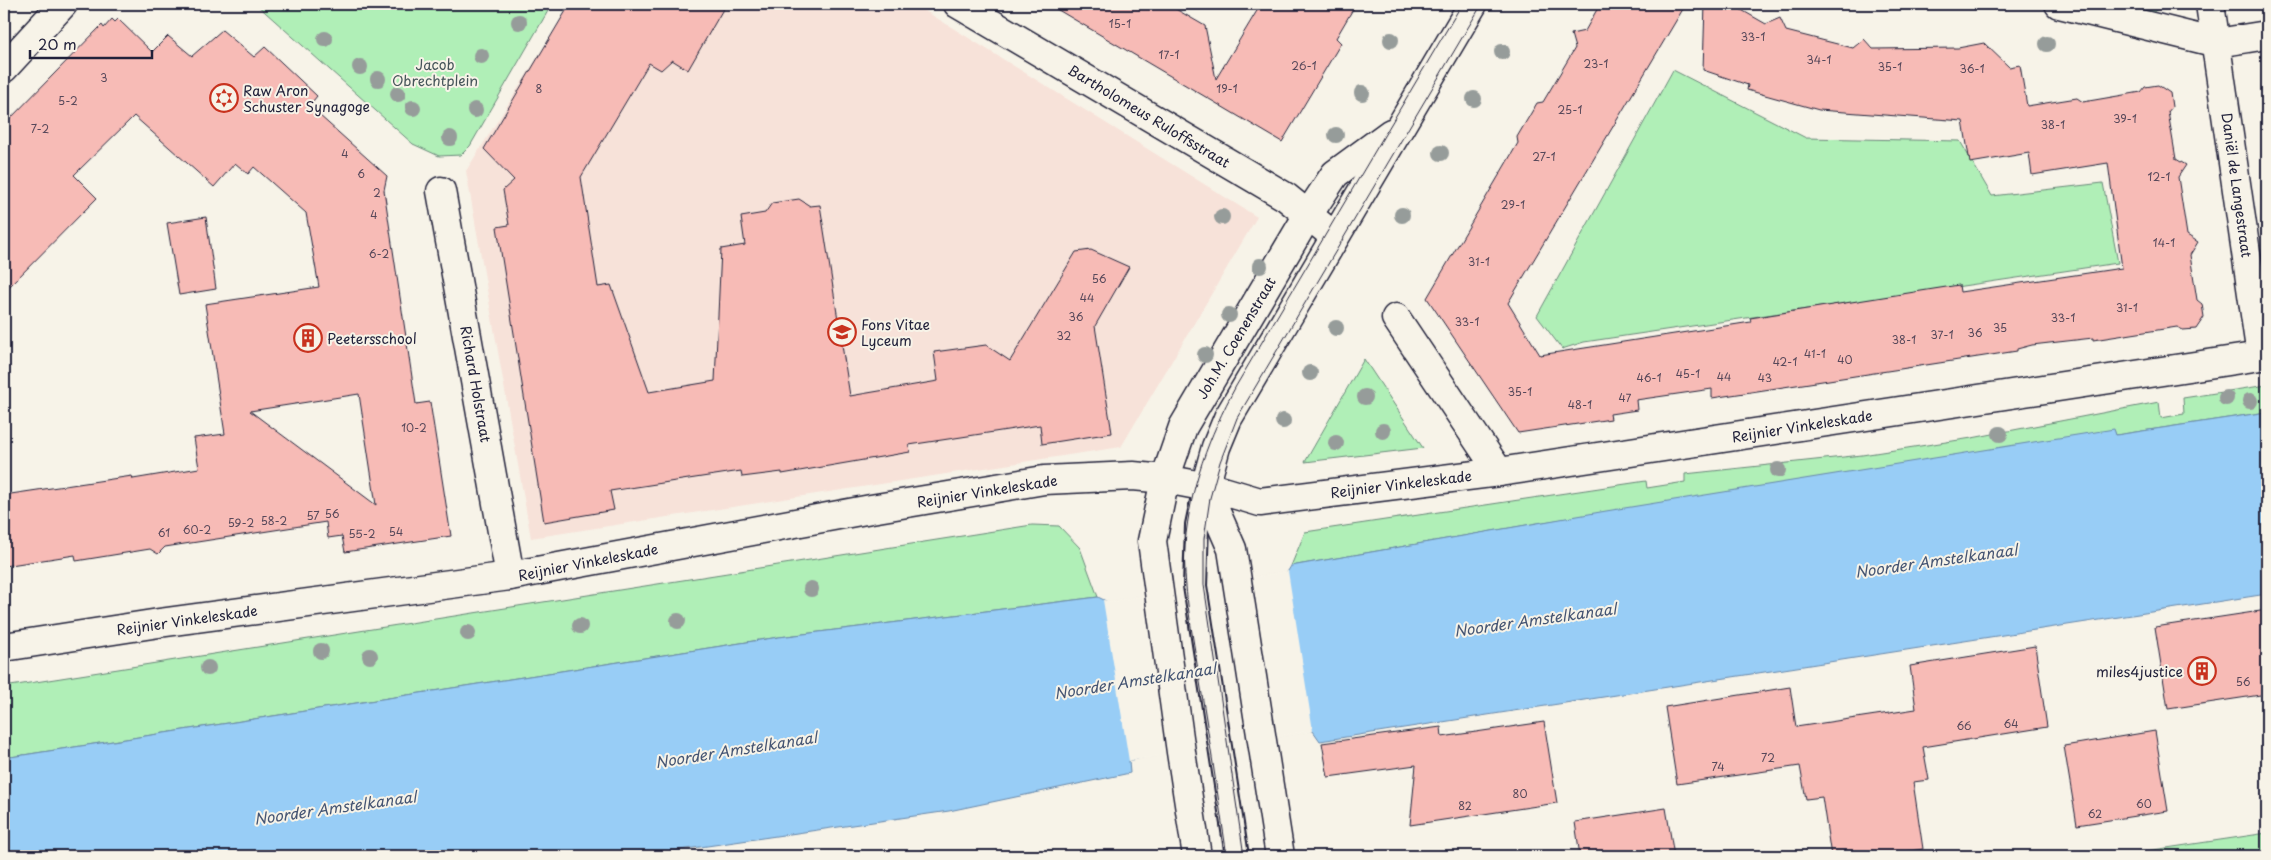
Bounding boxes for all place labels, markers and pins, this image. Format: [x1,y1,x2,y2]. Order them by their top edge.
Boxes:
place label: Raw Aron Schuster Synagoge [243,80,370,117]
synagogue icon: Raw Aron Schuster Synagoge [209,83,239,113]
place label: Fons Vitae Lyceum [861,314,930,351]
school or university icon: Fons Vitae Lyceum [827,317,857,347]
building icon: Peetersschool [293,323,323,353]
place label: Peetersschool [327,328,417,349]
building icon: miles4justice [2187,656,2217,686]
place label: miles4justice [2096,661,2183,682]

